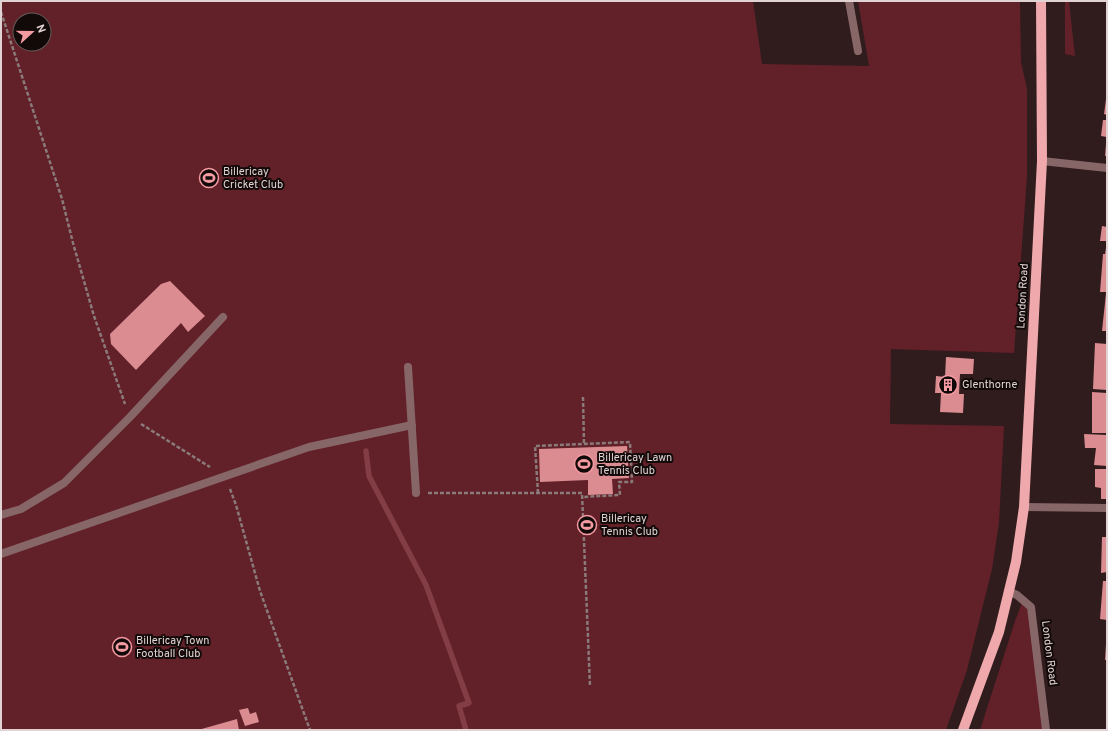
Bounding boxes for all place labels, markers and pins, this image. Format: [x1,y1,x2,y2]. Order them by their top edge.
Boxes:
place label: Billericay Cricket Club [223,165,283,192]
sports icon: Billericay Cricket Club [198,167,220,189]
building icon: Glenthorne [937,374,959,396]
place label: Glenthorne [962,378,1017,392]
place label: Billericay Lawn Tennis Club [598,451,672,478]
sports icon: Billericay Lawn Tennis Club [573,453,595,475]
place label: Billericay Tennis Club [601,512,658,539]
sports icon: Billericay Tennis Club [576,514,598,536]
place label: Billericay Town Football Club [136,634,209,661]
sports icon: Billericay Town Football Club [111,636,133,658]

